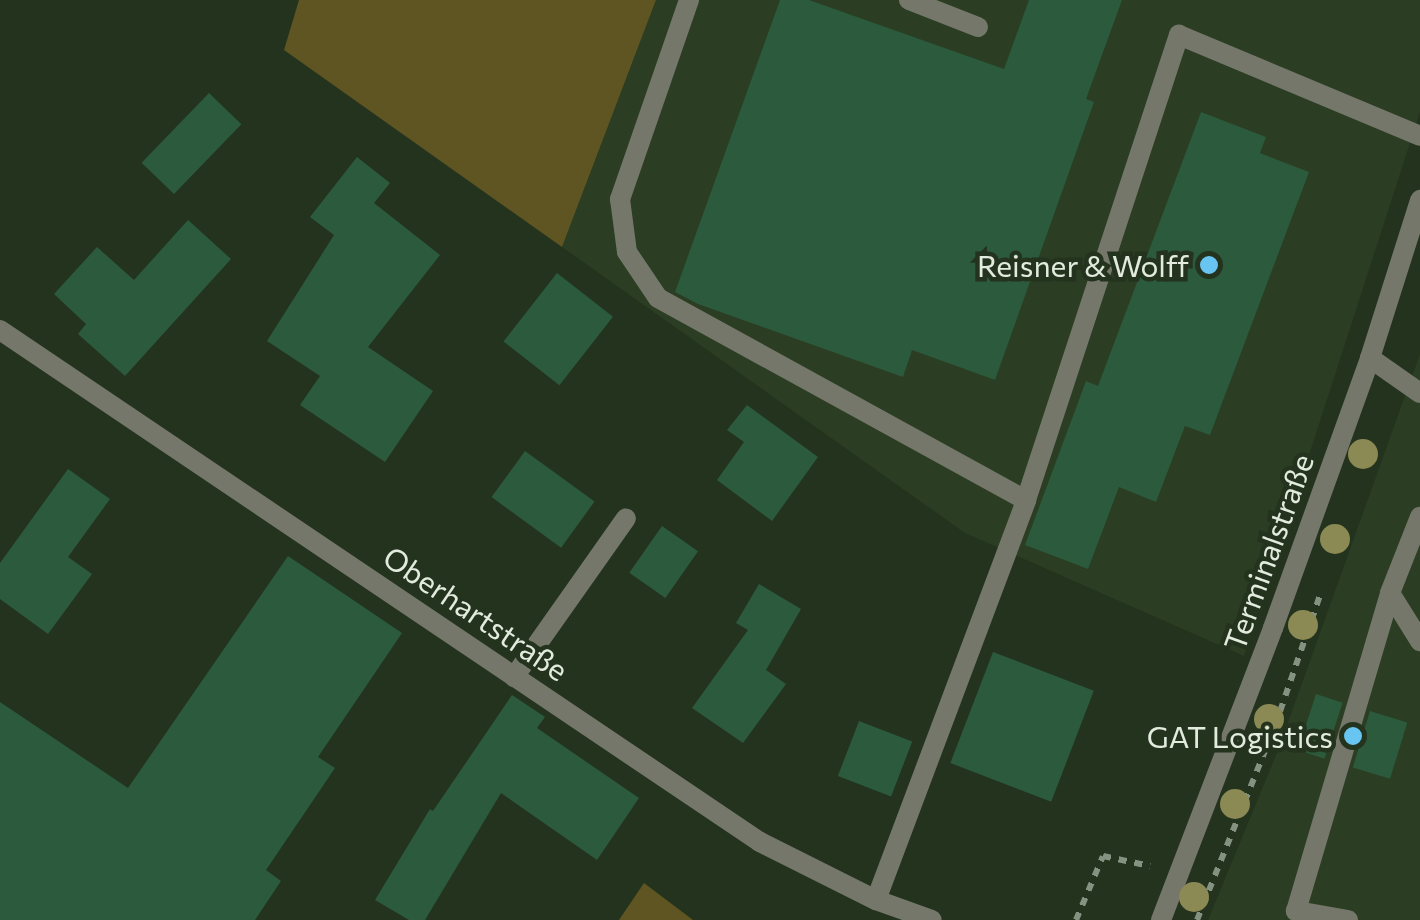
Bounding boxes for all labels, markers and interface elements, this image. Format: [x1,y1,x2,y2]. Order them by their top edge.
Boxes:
place label: Reisner & Wolff [977,247,1189,283]
marker: Reisner & Wolff [1198,254,1220,276]
street label: Terminalstraße [1216,449,1320,655]
street label: Oberhartstraße [377,538,575,688]
place label: GAT Logistics [1147,718,1333,754]
marker: GAT Logistics [1342,725,1364,747]

